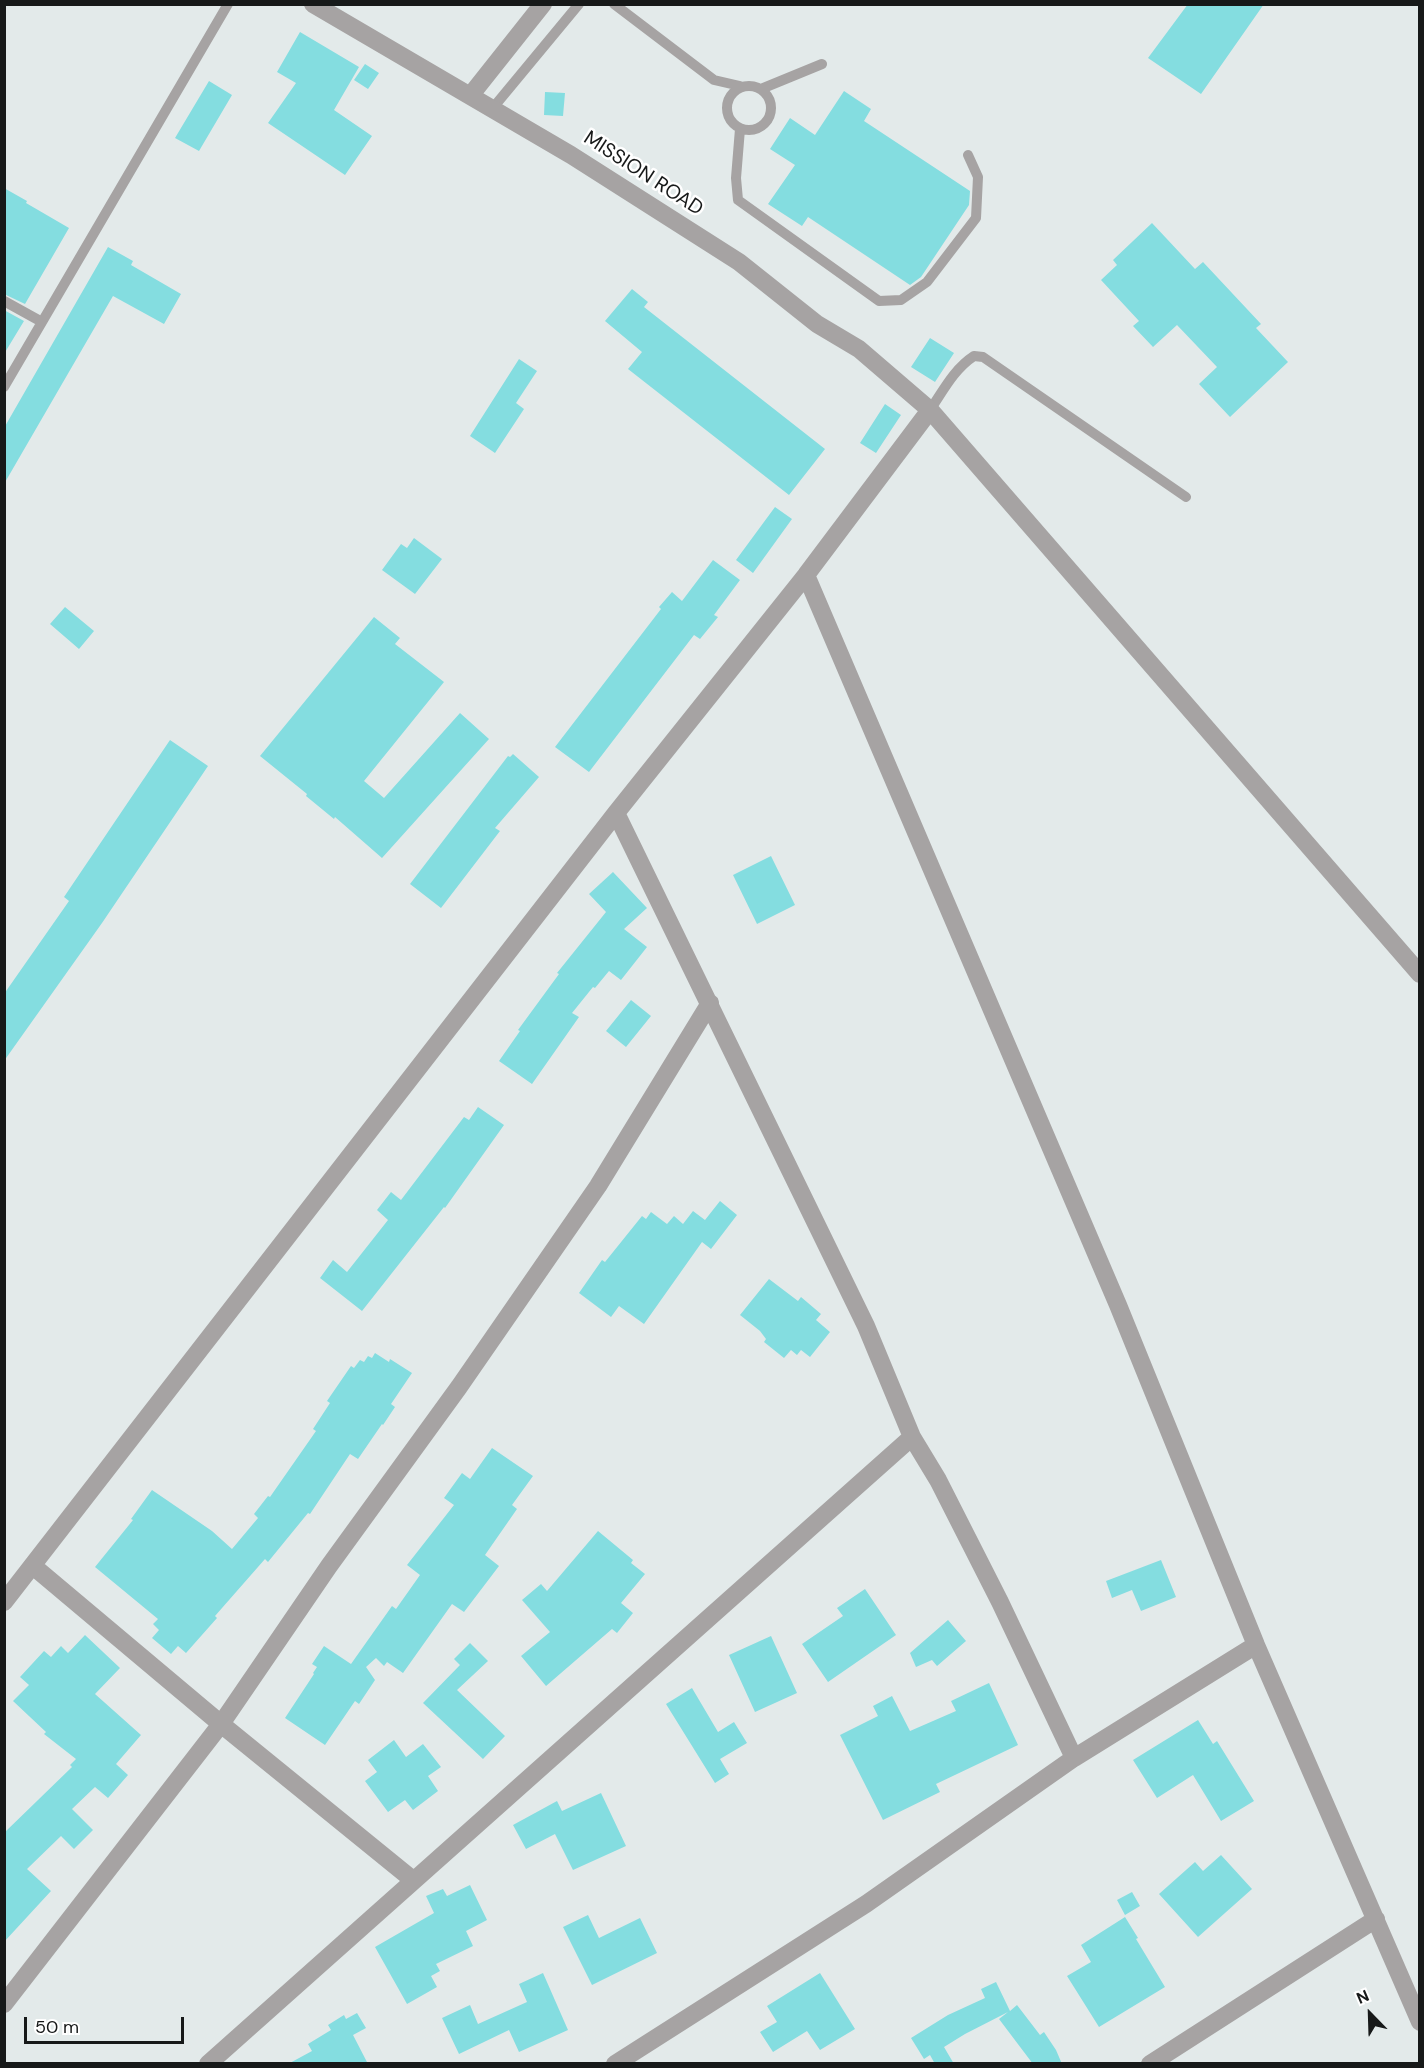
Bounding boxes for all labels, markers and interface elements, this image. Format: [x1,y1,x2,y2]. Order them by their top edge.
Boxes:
street label: MISSION ROAD [579,127,707,221]
north arrow [1340,1984,1400,2044]
text: N [1353,1985,1372,2009]
scale bar [27,2005,188,2043]
text: 50 m [35,2015,79,2039]

